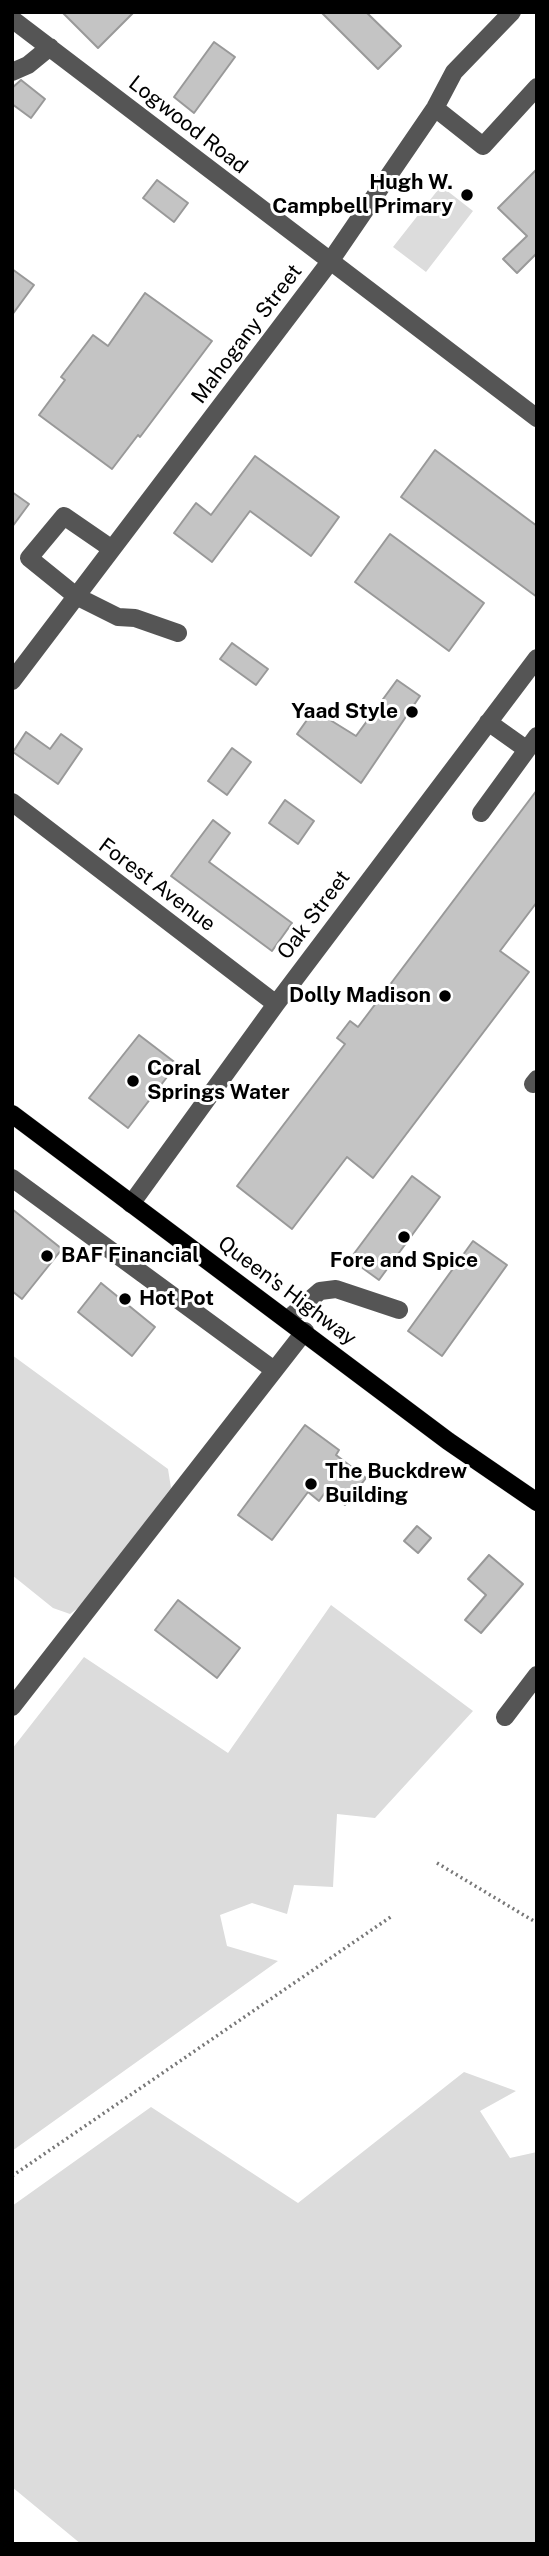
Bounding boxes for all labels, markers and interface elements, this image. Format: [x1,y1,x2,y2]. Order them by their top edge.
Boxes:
street label: Logwood Road [124,71,252,179]
place label: Hugh W. Campbell Primary [272,170,453,220]
marker: Hugh W. Campbell Primary [459,187,475,203]
street label: Mahogany Street [186,259,308,409]
place label: Yaad Style [291,699,398,725]
marker: Yaad Style [404,704,420,720]
street label: Forest Avenue [94,833,220,937]
street label: Oak Street [272,865,356,965]
place label: Dolly Madison [289,983,431,1009]
marker: Dolly Madison [437,988,453,1004]
place label: Coral Springs Water [147,1056,290,1106]
marker: Coral Springs Water [125,1073,141,1089]
marker: Fore and Spice [396,1229,412,1245]
street label: Queen's Highway [213,1231,361,1351]
place label: BAF Financial [61,1243,199,1269]
marker: BAF Financial [39,1248,55,1264]
place label: Fore and Spice [330,1248,478,1274]
place label: Hot Pot [139,1286,214,1312]
marker: Hot Pot [117,1291,133,1307]
place label: The Buckdrew Building [325,1459,467,1509]
marker: The Buckdrew Building [303,1476,319,1492]

